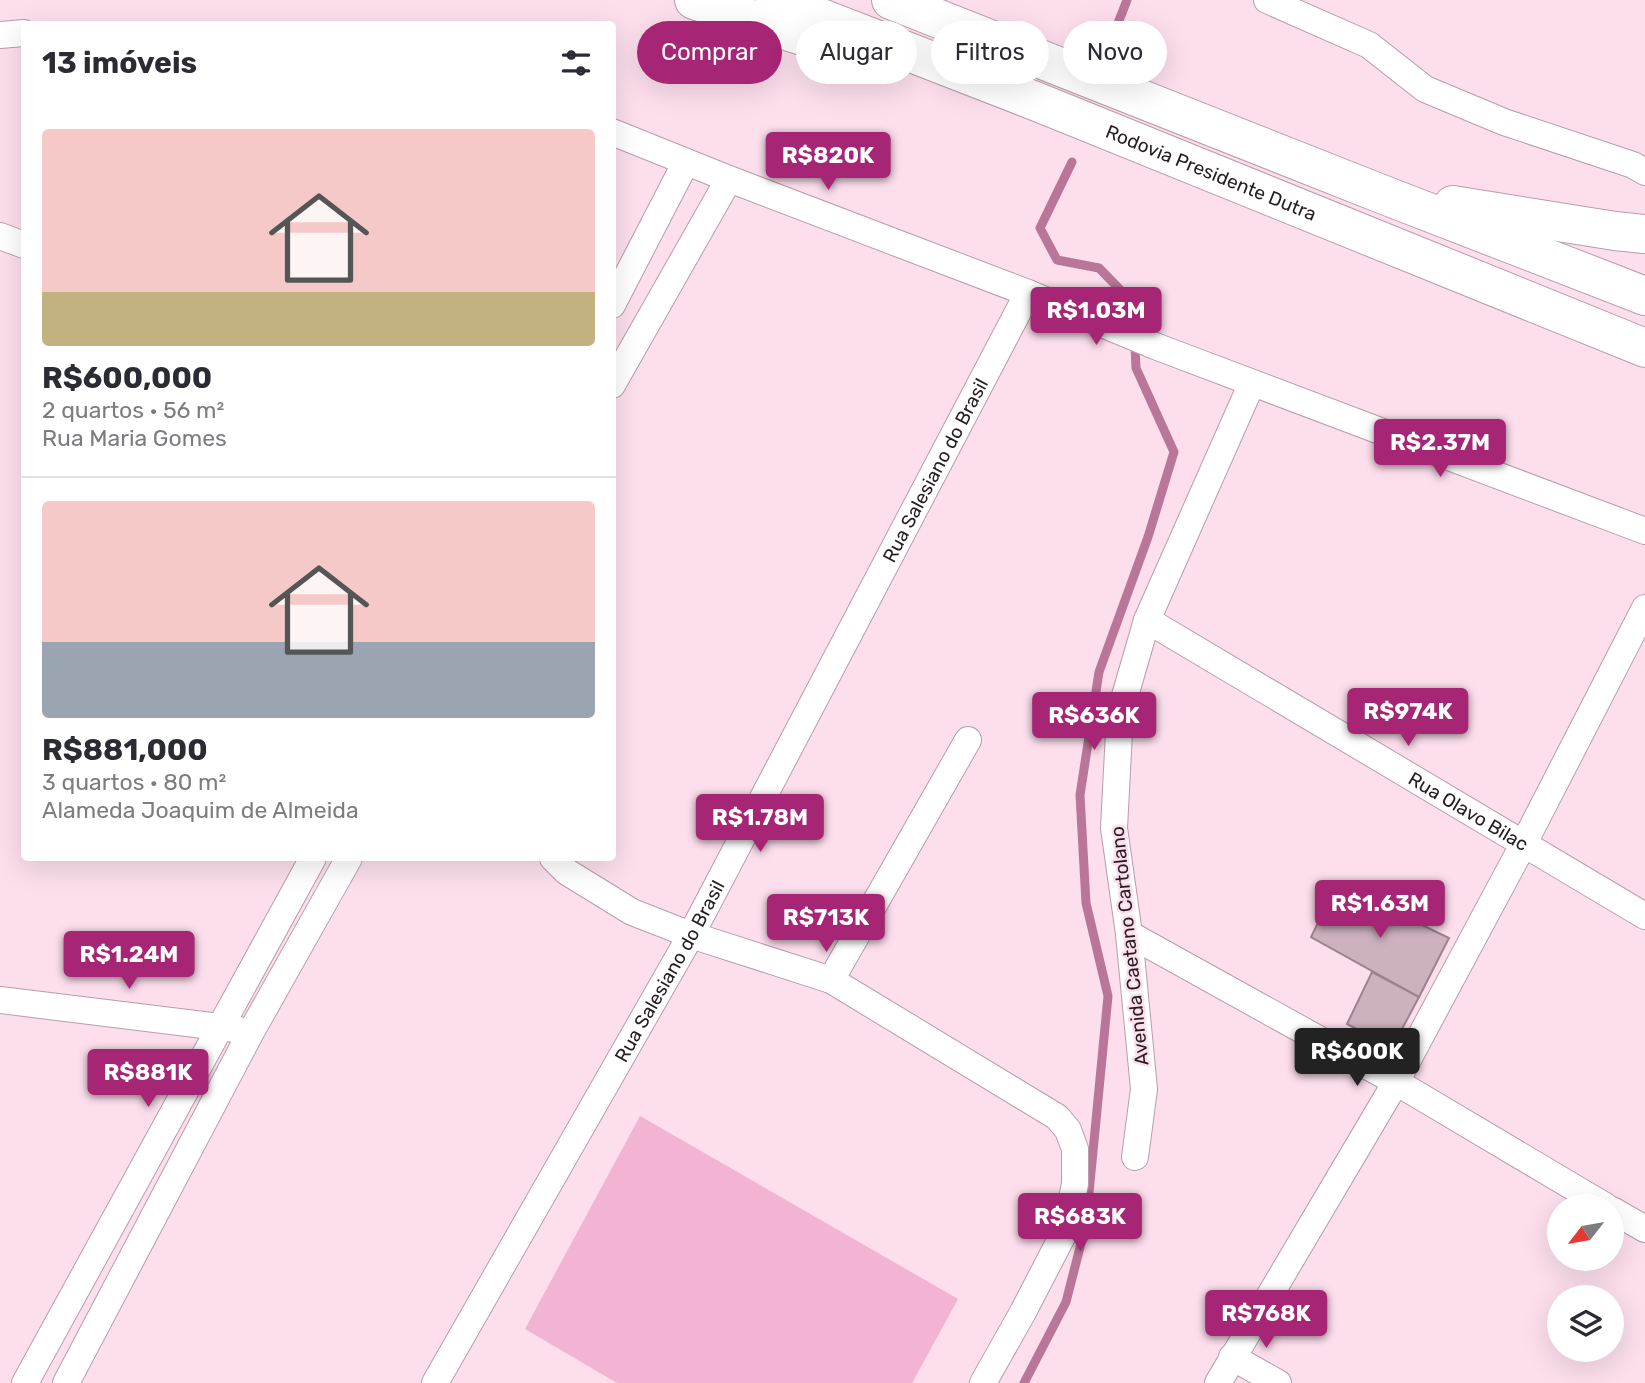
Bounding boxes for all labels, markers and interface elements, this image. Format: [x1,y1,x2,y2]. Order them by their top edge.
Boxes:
chip: Comprar [637,21,782,84]
chip: Alugar [796,21,917,84]
chip: Filtros [931,21,1049,84]
chip: Novo [1063,21,1167,84]
icon: filters [557,44,595,82]
text: 13 imóveis [42,45,197,81]
street label: Rodovia Presidente Dutra [1102,120,1320,226]
pin: R$820K [771,132,885,192]
text: R$820K [782,141,874,169]
icon: home [256,175,382,301]
pin: R$1.03M [1031,288,1161,347]
text: R$1.03M [1047,296,1145,324]
text: R$600,000 [42,360,212,396]
street label: Rua Salesiano do Brasil [878,374,993,566]
text: 2 quartos · 56 m² [42,396,224,424]
pin: R$2.37M [1375,420,1505,479]
text: Rua Maria Gomes [42,424,227,452]
text: R$2.37M [1390,428,1490,456]
icon: home [256,547,382,673]
pin: R$974K [1351,688,1465,748]
pin: R$636K [1037,692,1151,752]
text: R$974K [1363,697,1453,725]
text: R$636K [1048,701,1140,729]
text: R$881,000 [42,732,208,768]
street label: Rua Olavo Bilac [1404,767,1532,856]
text: 3 quartos · 80 m² [42,768,226,796]
pin: R$1.78M [695,794,825,854]
text: Alameda Joaquim de Almeida [42,796,359,824]
text: R$1.78M [712,803,808,831]
street label: Avenida Caetano Cartolano [1105,825,1154,1067]
street label: Rua Salesiano do Brasil [610,876,730,1066]
pin: R$1.63M [1315,880,1445,940]
text: R$1.63M [1331,889,1429,917]
pin: R$713K [769,894,883,954]
text: R$713K [783,903,869,931]
pin: R$1.24M [64,932,194,991]
text: R$1.24M [80,940,178,968]
pin: R$600K [1300,1028,1414,1088]
text: R$600K [1311,1037,1403,1065]
pin: R$881K [91,1050,205,1109]
text: R$881K [103,1058,193,1086]
pin: R$683K [1023,1194,1137,1253]
north arrow [1547,1194,1624,1270]
map controls [1547,1194,1624,1362]
text: R$683K [1034,1202,1126,1230]
button: layers [1547,1285,1624,1362]
pin: R$768K [1209,1290,1323,1350]
text: R$768K [1221,1299,1311,1327]

